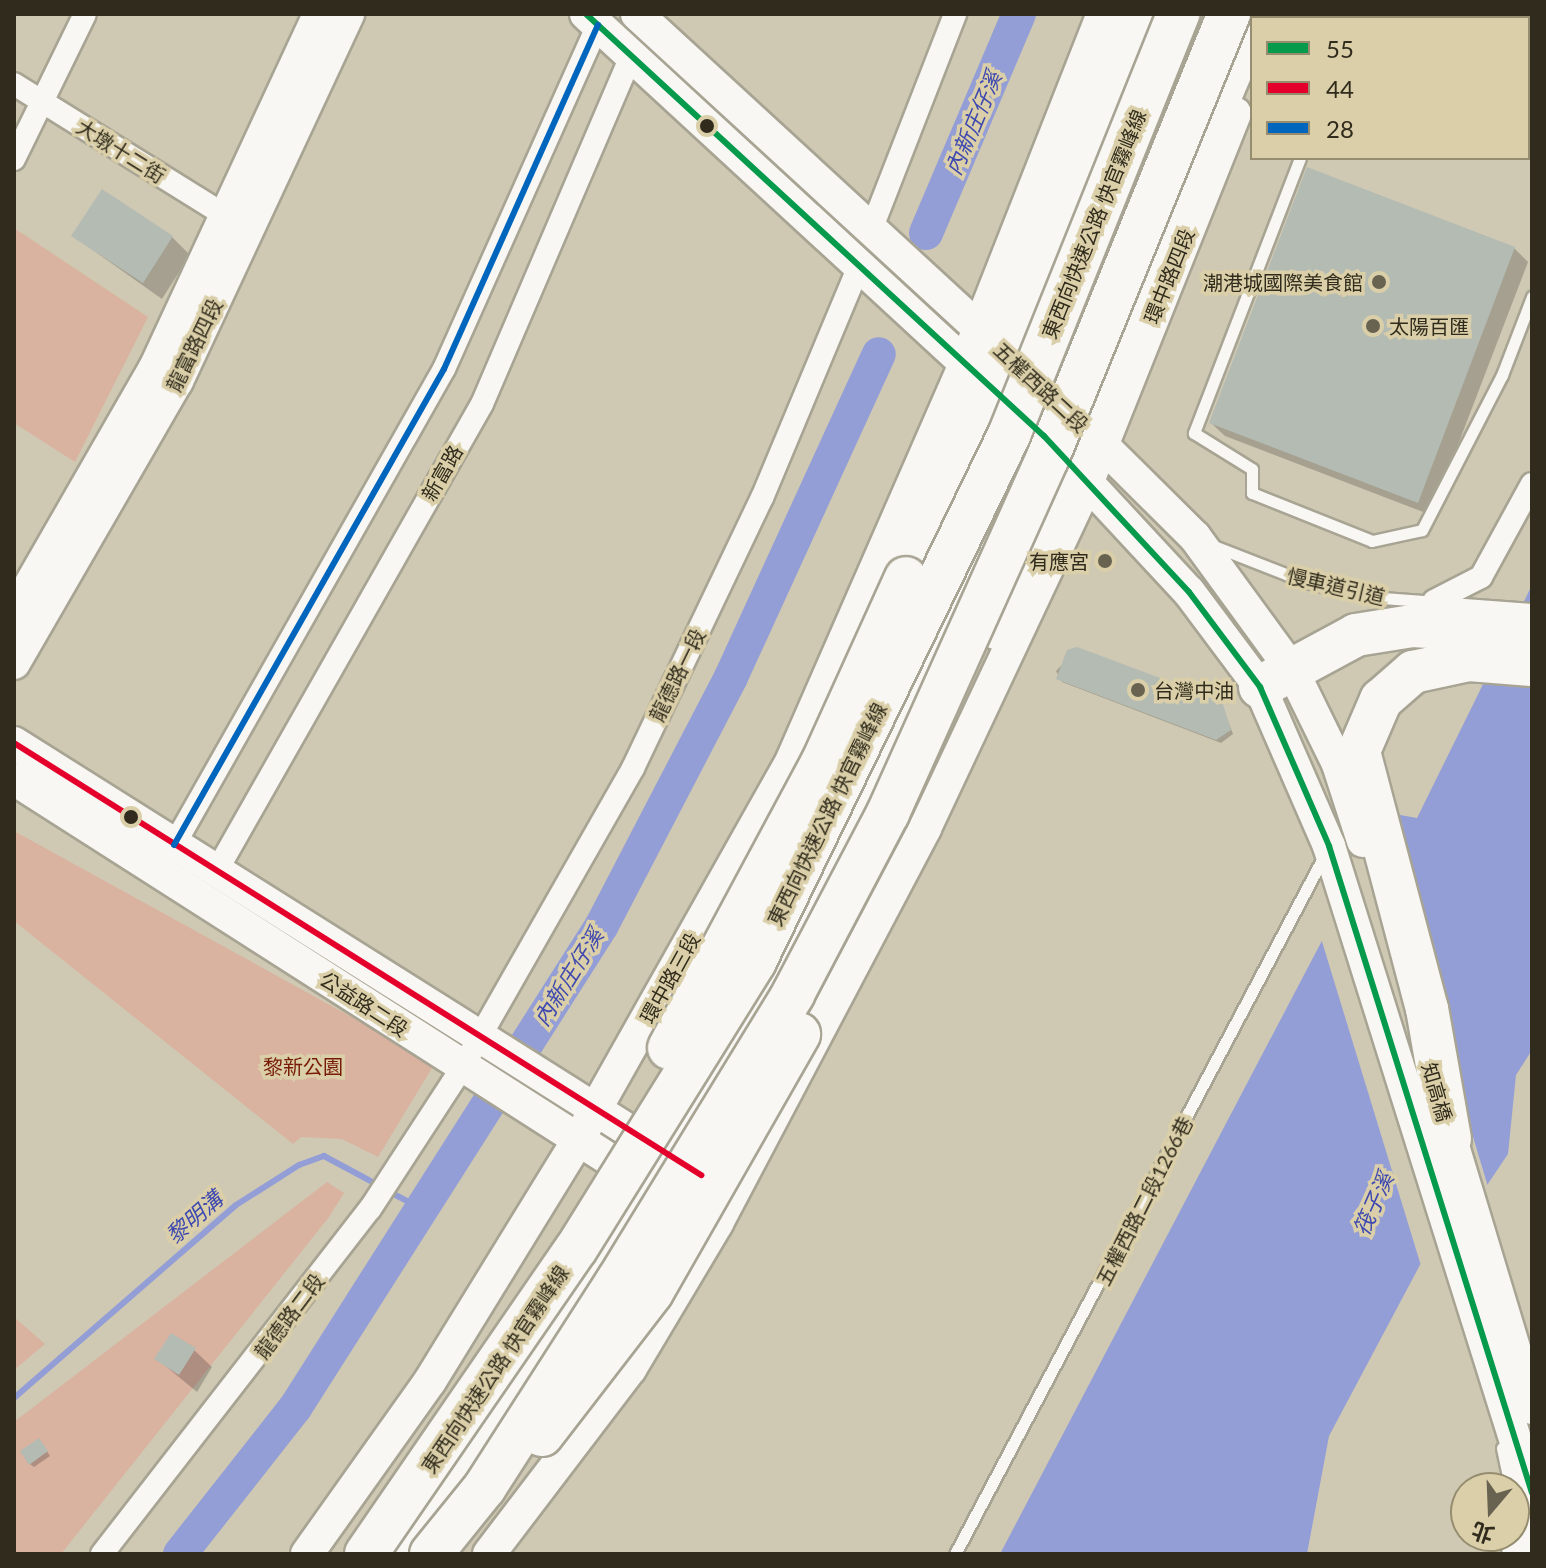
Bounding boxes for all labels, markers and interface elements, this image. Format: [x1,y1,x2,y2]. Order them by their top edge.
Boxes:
legend [1250,16,1530,160]
text: 55 [1326,34,1354,63]
water label: 內新庄仔溪 [939,67,1007,179]
text: 44 [1326,74,1354,103]
street label: 東西向快速公路 快官霧峰線 [1037,106,1151,342]
street label: 大墩十二街 [72,114,170,188]
text: 28 [1326,114,1354,143]
unlabelled marker [699,118,715,134]
street label: 環中路四段 [1139,225,1199,327]
place label: 潮港城國際美食館 [1203,270,1363,294]
marker: 潮港城國際美食館 [1370,273,1388,291]
street label: 龍富路四段 [161,295,227,395]
place label: 太陽百匯 [1389,314,1469,338]
marker: 太陽百匯 [1364,317,1382,335]
street label: 五權西路二段 [989,337,1093,437]
street label: 新富路 [417,441,467,505]
place label: 有應宮 [1029,549,1089,573]
marker: 有應宮 [1096,552,1114,570]
street label: 慢車道引道 [1285,563,1387,609]
street label: 龍德路一段 [644,625,710,725]
place label: 台灣中油 [1154,678,1234,702]
marker: 台灣中油 [1129,681,1147,699]
street label: 東西向快速公路 快官霧峰線 [762,699,892,929]
unlabelled marker [123,809,139,825]
water label: 內新庄仔溪 [528,923,608,1031]
street label: 環中路三段 [635,928,705,1028]
street label: 公益路二段 [316,967,412,1041]
park label: 黎新公園 [263,1054,343,1078]
street label: 知高橋 [1417,1060,1457,1124]
street label: 五權西路二段1266巷 [1091,1113,1197,1289]
water label: 筏子溪 [1348,1168,1398,1240]
water label: 黎明溝 [160,1185,228,1249]
street label: 東西向快速公路 快官霧峰線 [417,1261,573,1477]
street label: 龍德路二段 [249,1269,329,1363]
north arrow [1450,1472,1530,1552]
text: 北 [1468,1517,1497,1550]

